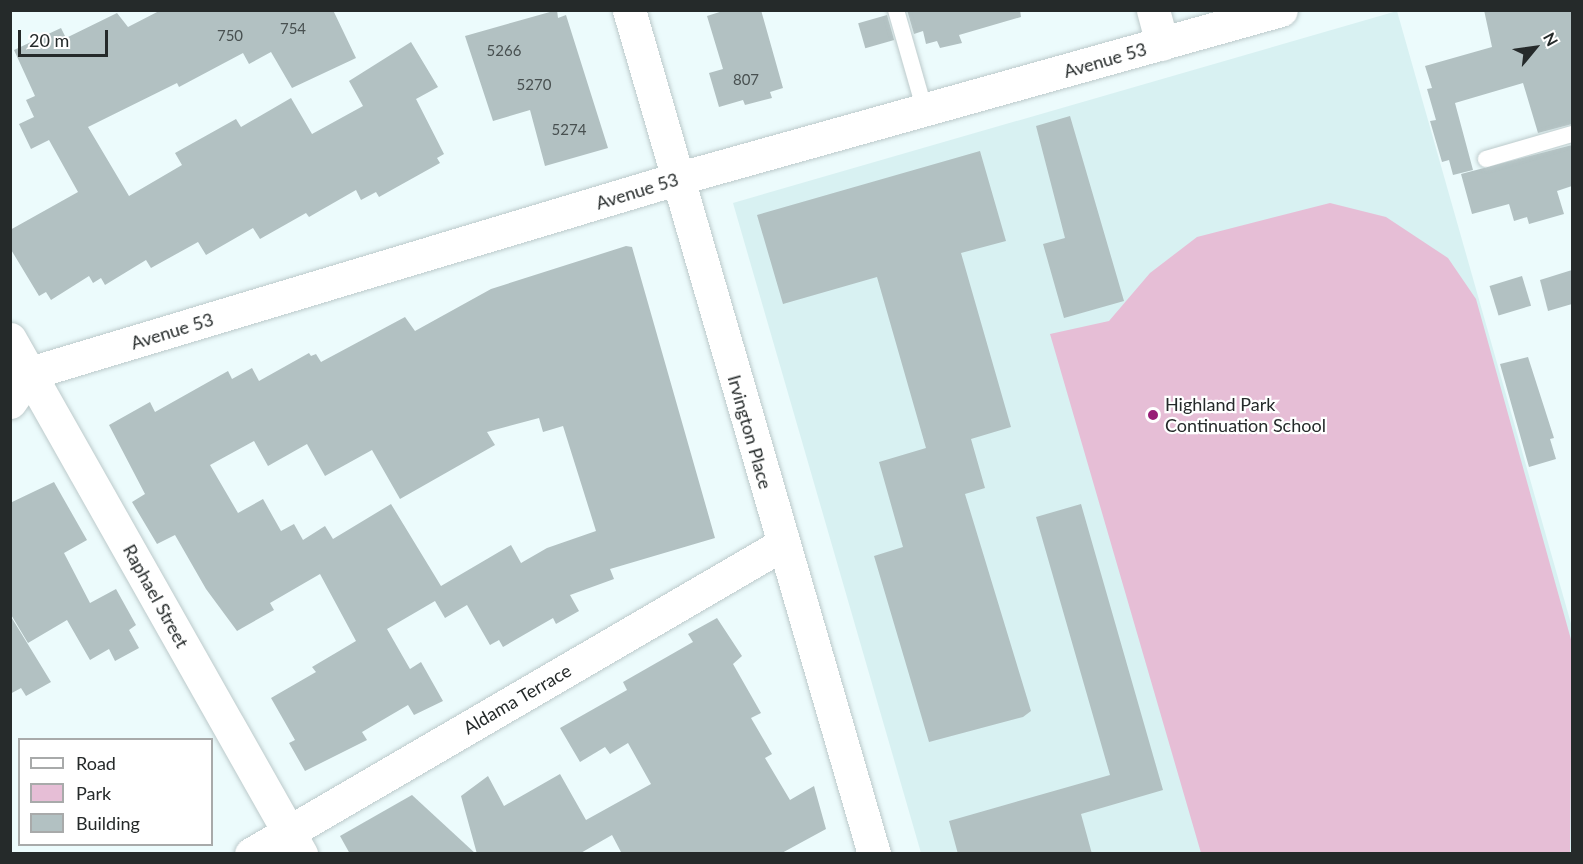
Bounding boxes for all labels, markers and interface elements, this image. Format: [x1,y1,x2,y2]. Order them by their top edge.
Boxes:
scale bar [21,18,111,56]
north arrow [1505,18,1565,78]
house number: 754 [280,20,306,38]
house number: 750 [217,27,243,45]
text: 20 m [29,29,69,51]
text: N [1540,29,1562,49]
street label: Avenue 53 [1061,38,1149,82]
house number: 5266 [487,42,521,60]
house number: 807 [733,71,759,89]
house number: 5270 [517,76,551,94]
house number: 5274 [552,121,586,139]
street label: Avenue 53 [593,168,681,214]
street label: Avenue 53 [128,308,216,354]
street label: Irvington Place [723,372,777,492]
place label: Highland Park Continuation School [1165,394,1326,436]
marker: Highland Park Continuation School [1146,408,1160,422]
street label: Raphael Street [119,541,193,651]
street label: Aldama Terrace [459,659,575,739]
legend [18,738,213,846]
text: Road [76,752,116,774]
text: Park [76,782,111,804]
text: Building [76,812,140,834]

